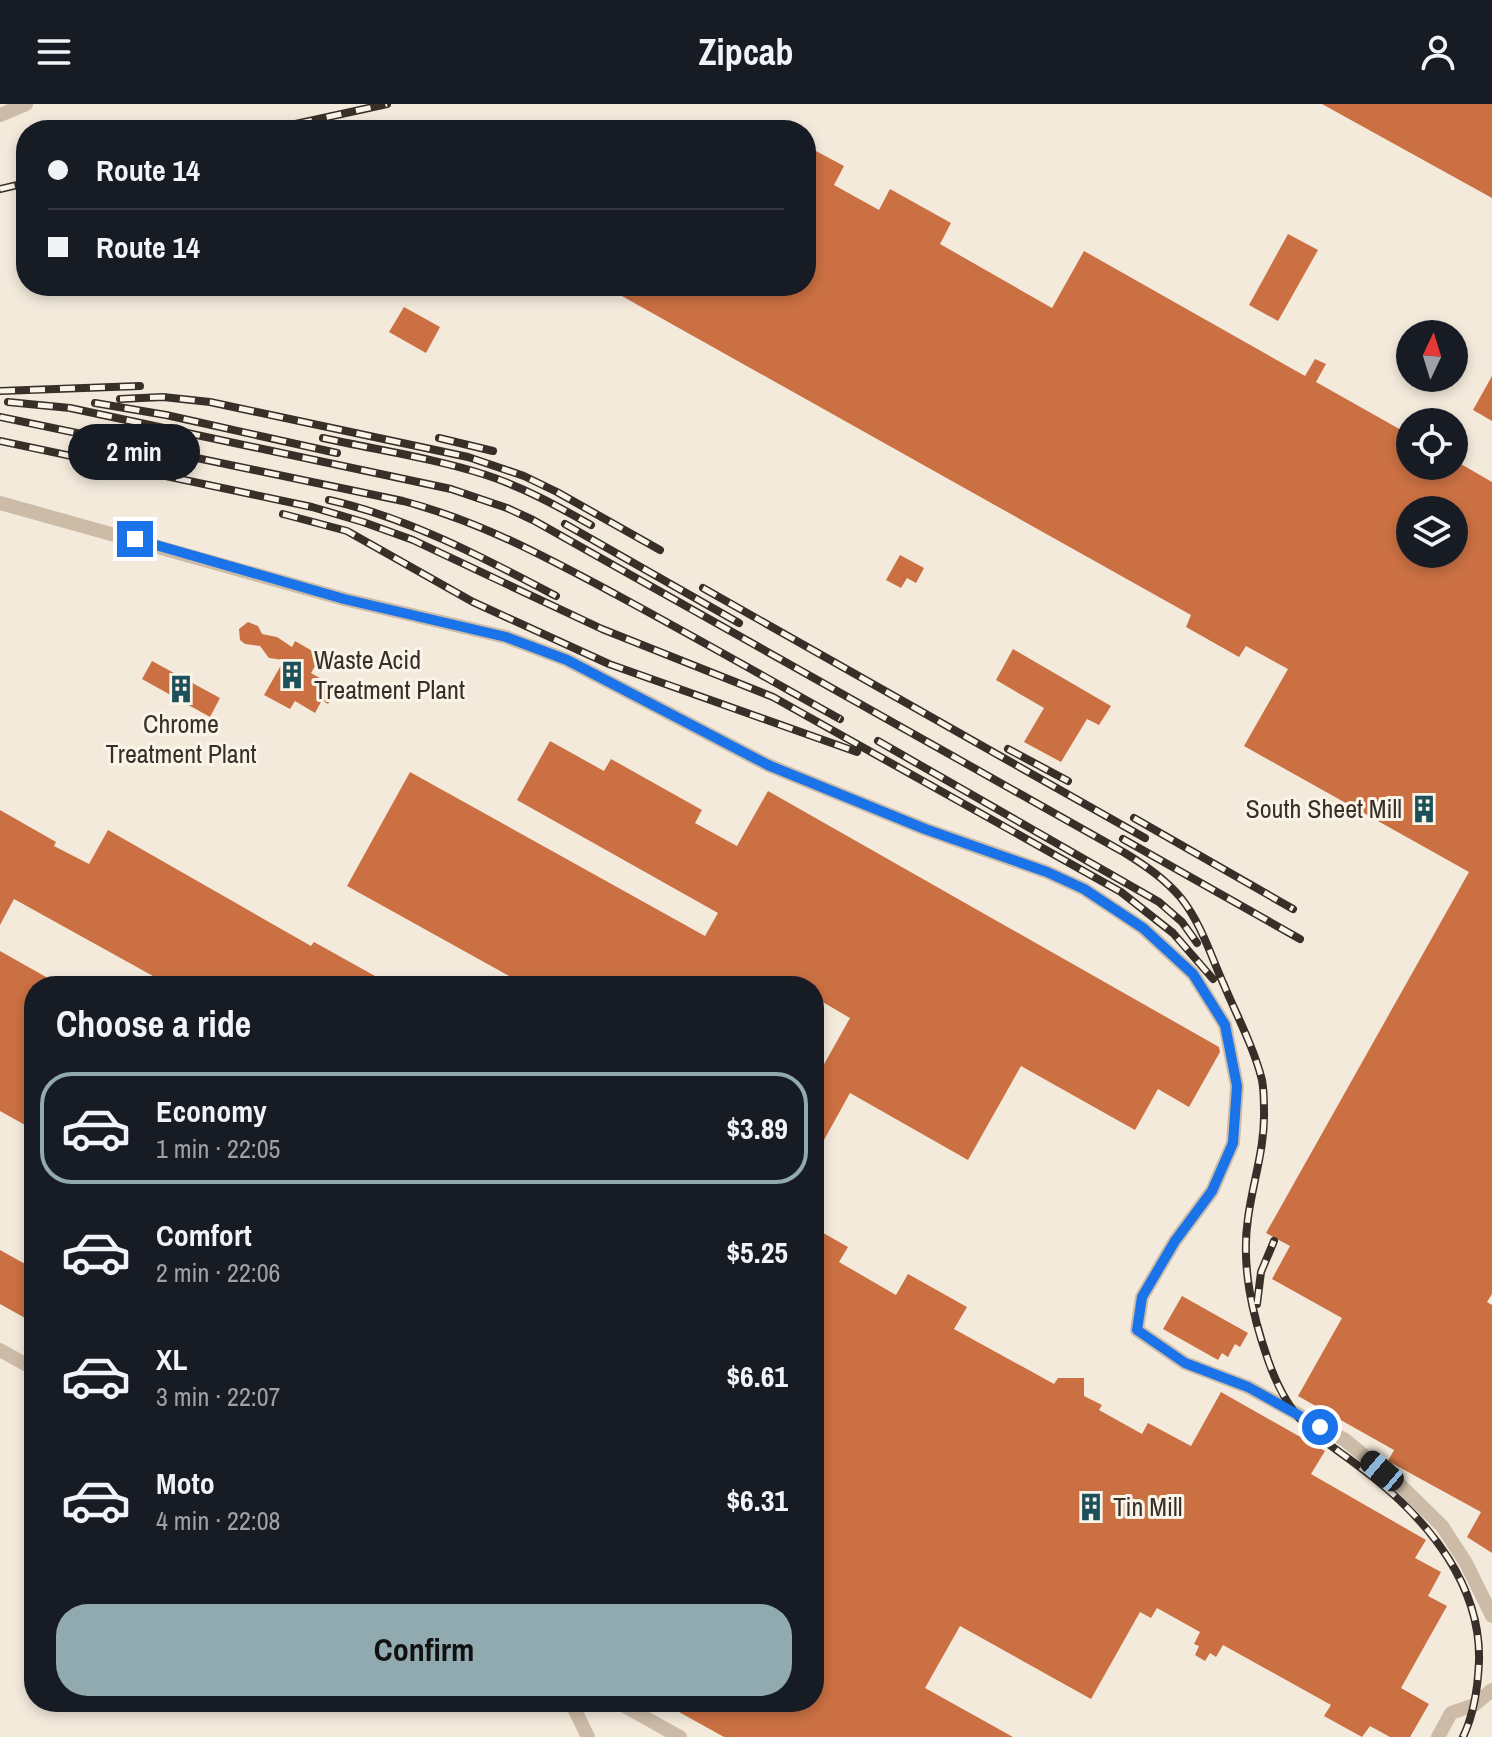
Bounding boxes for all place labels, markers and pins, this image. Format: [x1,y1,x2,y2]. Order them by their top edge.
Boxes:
place label: Waste Acid Treatment Plant [314,642,465,707]
building icon: Waste Acid Treatment Plant [277,660,307,690]
building icon: Chrome Treatment Plant [166,674,196,704]
place label: Chrome Treatment Plant [106,706,257,771]
place label: South Sheet Mill [1246,791,1402,826]
building icon: South Sheet Mill [1409,794,1439,824]
place label: Tin Mill [1113,1489,1182,1524]
building icon: Tin Mill [1076,1492,1106,1522]

